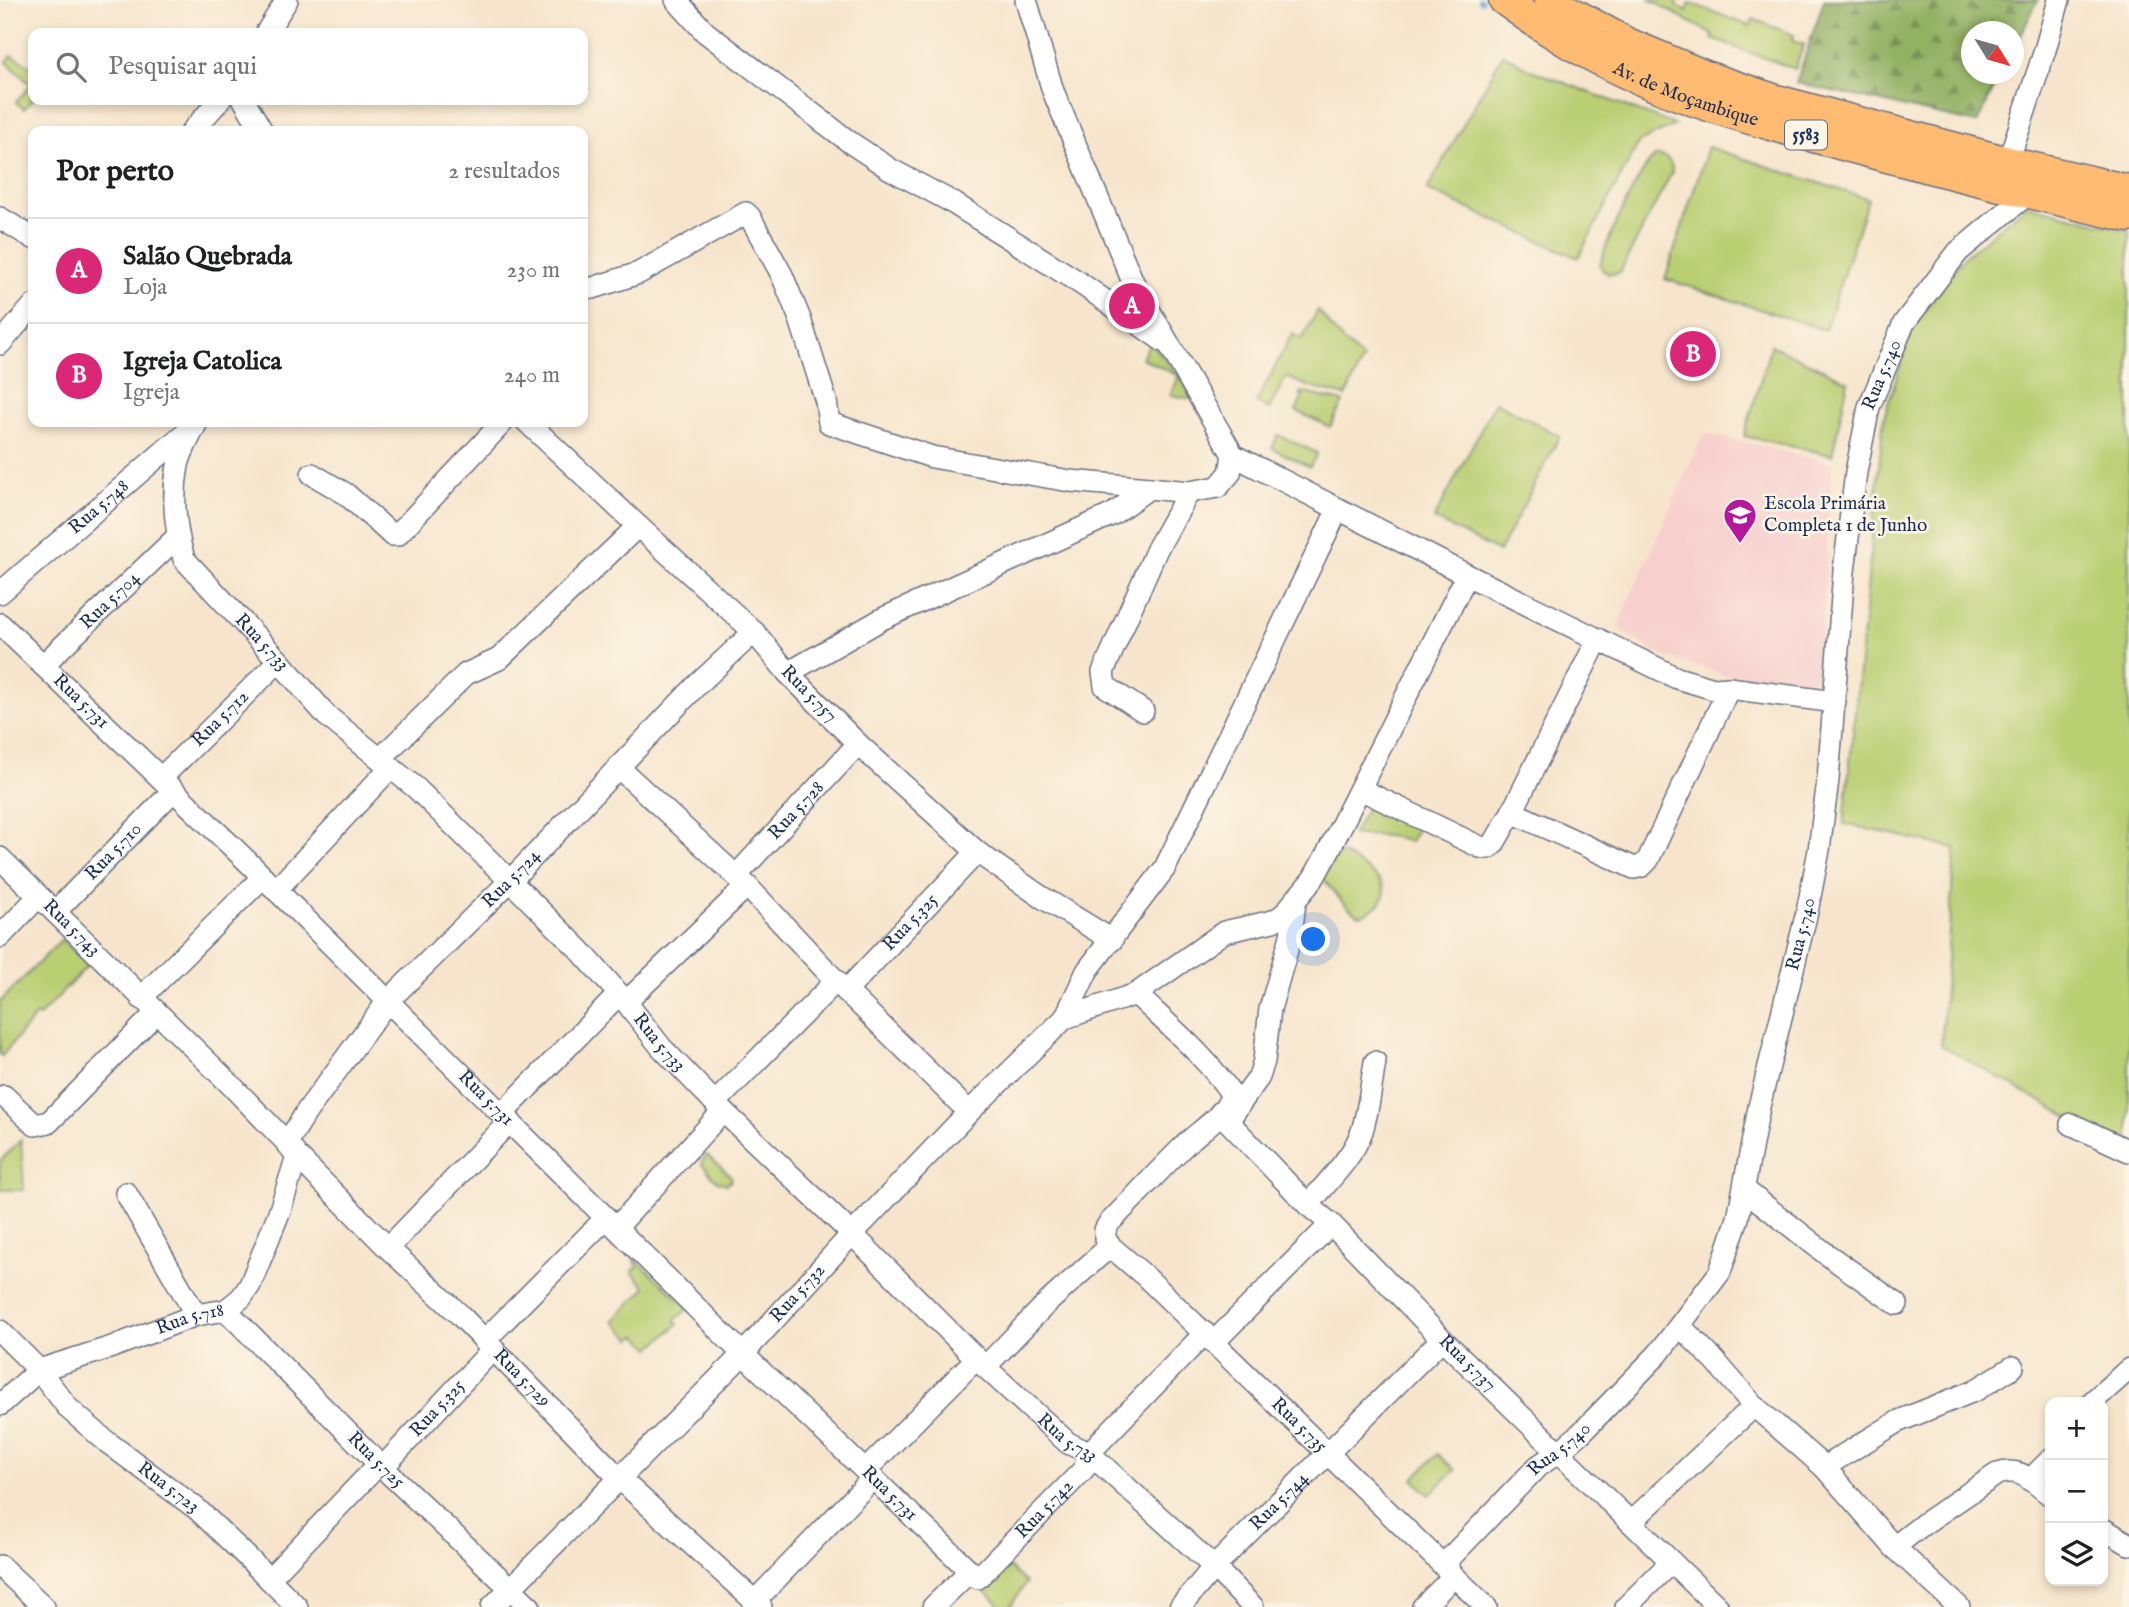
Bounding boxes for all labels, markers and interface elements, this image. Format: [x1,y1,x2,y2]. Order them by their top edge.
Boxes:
north arrow [1961,21,2024,84]
search box [28,28,588,105]
icon: search [52,48,90,86]
text: Pesquisar aqui [108,50,257,83]
street label: Av. de Moçambique [1608,56,1761,133]
road number: 5583 [1785,120,1827,150]
text: Por perto [56,153,174,191]
text: 2 resultados [448,157,560,186]
text: Salão Quebrada [123,240,292,273]
text: A [71,256,87,285]
text: 230 m [507,256,560,285]
text: Loja [123,273,167,302]
pin: A [1109,280,1155,332]
pin: B [1670,328,1716,380]
street label: Rua 5.740 [1857,336,1908,414]
text: Igreja Catolica [123,345,282,378]
text: B [71,361,87,390]
text: 240 m [504,361,560,390]
text: Igreja [123,378,180,407]
street label: Rua 5.748 [64,475,134,540]
place label: Escola Primária Completa 1 de Junho [1764,492,1927,538]
school or university icon: Escola Primária Completa 1 de Junho [1721,496,1759,545]
street label: Rua 5.704 [75,566,146,635]
street label: Rua 5.733 [229,609,294,676]
street label: Rua 5.757 [775,660,842,728]
street label: Rua 5.731 [47,669,114,734]
street label: Rua 5.712 [187,685,255,753]
street label: Rua 5.728 [763,776,830,845]
street label: Rua 5.710 [80,818,147,886]
street label: Rua 5.724 [477,844,546,914]
street label: Rua 5.325 [878,889,943,956]
street label: Rua 5.743 [37,894,105,962]
street label: Rua 5.740 [1781,896,1821,973]
your location [1296,922,1330,956]
street label: Rua 5.733 [627,1008,691,1077]
street label: Rua 5.731 [453,1065,519,1131]
street label: Rua 5.732 [765,1259,831,1328]
street label: Rua 5.718 [153,1299,226,1341]
street label: Rua 5.737 [1433,1330,1501,1397]
street label: Rua 5.729 [488,1344,556,1413]
street label: Rua 5.325 [405,1374,470,1442]
street label: Rua 5.735 [1266,1392,1332,1458]
map controls [2045,1397,2108,1586]
button: + [2045,1397,2108,1460]
street label: Rua 5.733 [1031,1408,1103,1467]
street label: Rua 5.740 [1522,1418,1596,1481]
street label: Rua 5.725 [342,1427,409,1494]
street label: Rua 5.723 [132,1457,204,1519]
button: − [2045,1460,2108,1523]
street label: Rua 5.731 [856,1461,923,1527]
street label: Rua 5.744 [1245,1466,1315,1536]
street label: Rua 5.742 [1010,1475,1079,1544]
button: layers [2045,1523,2108,1586]

